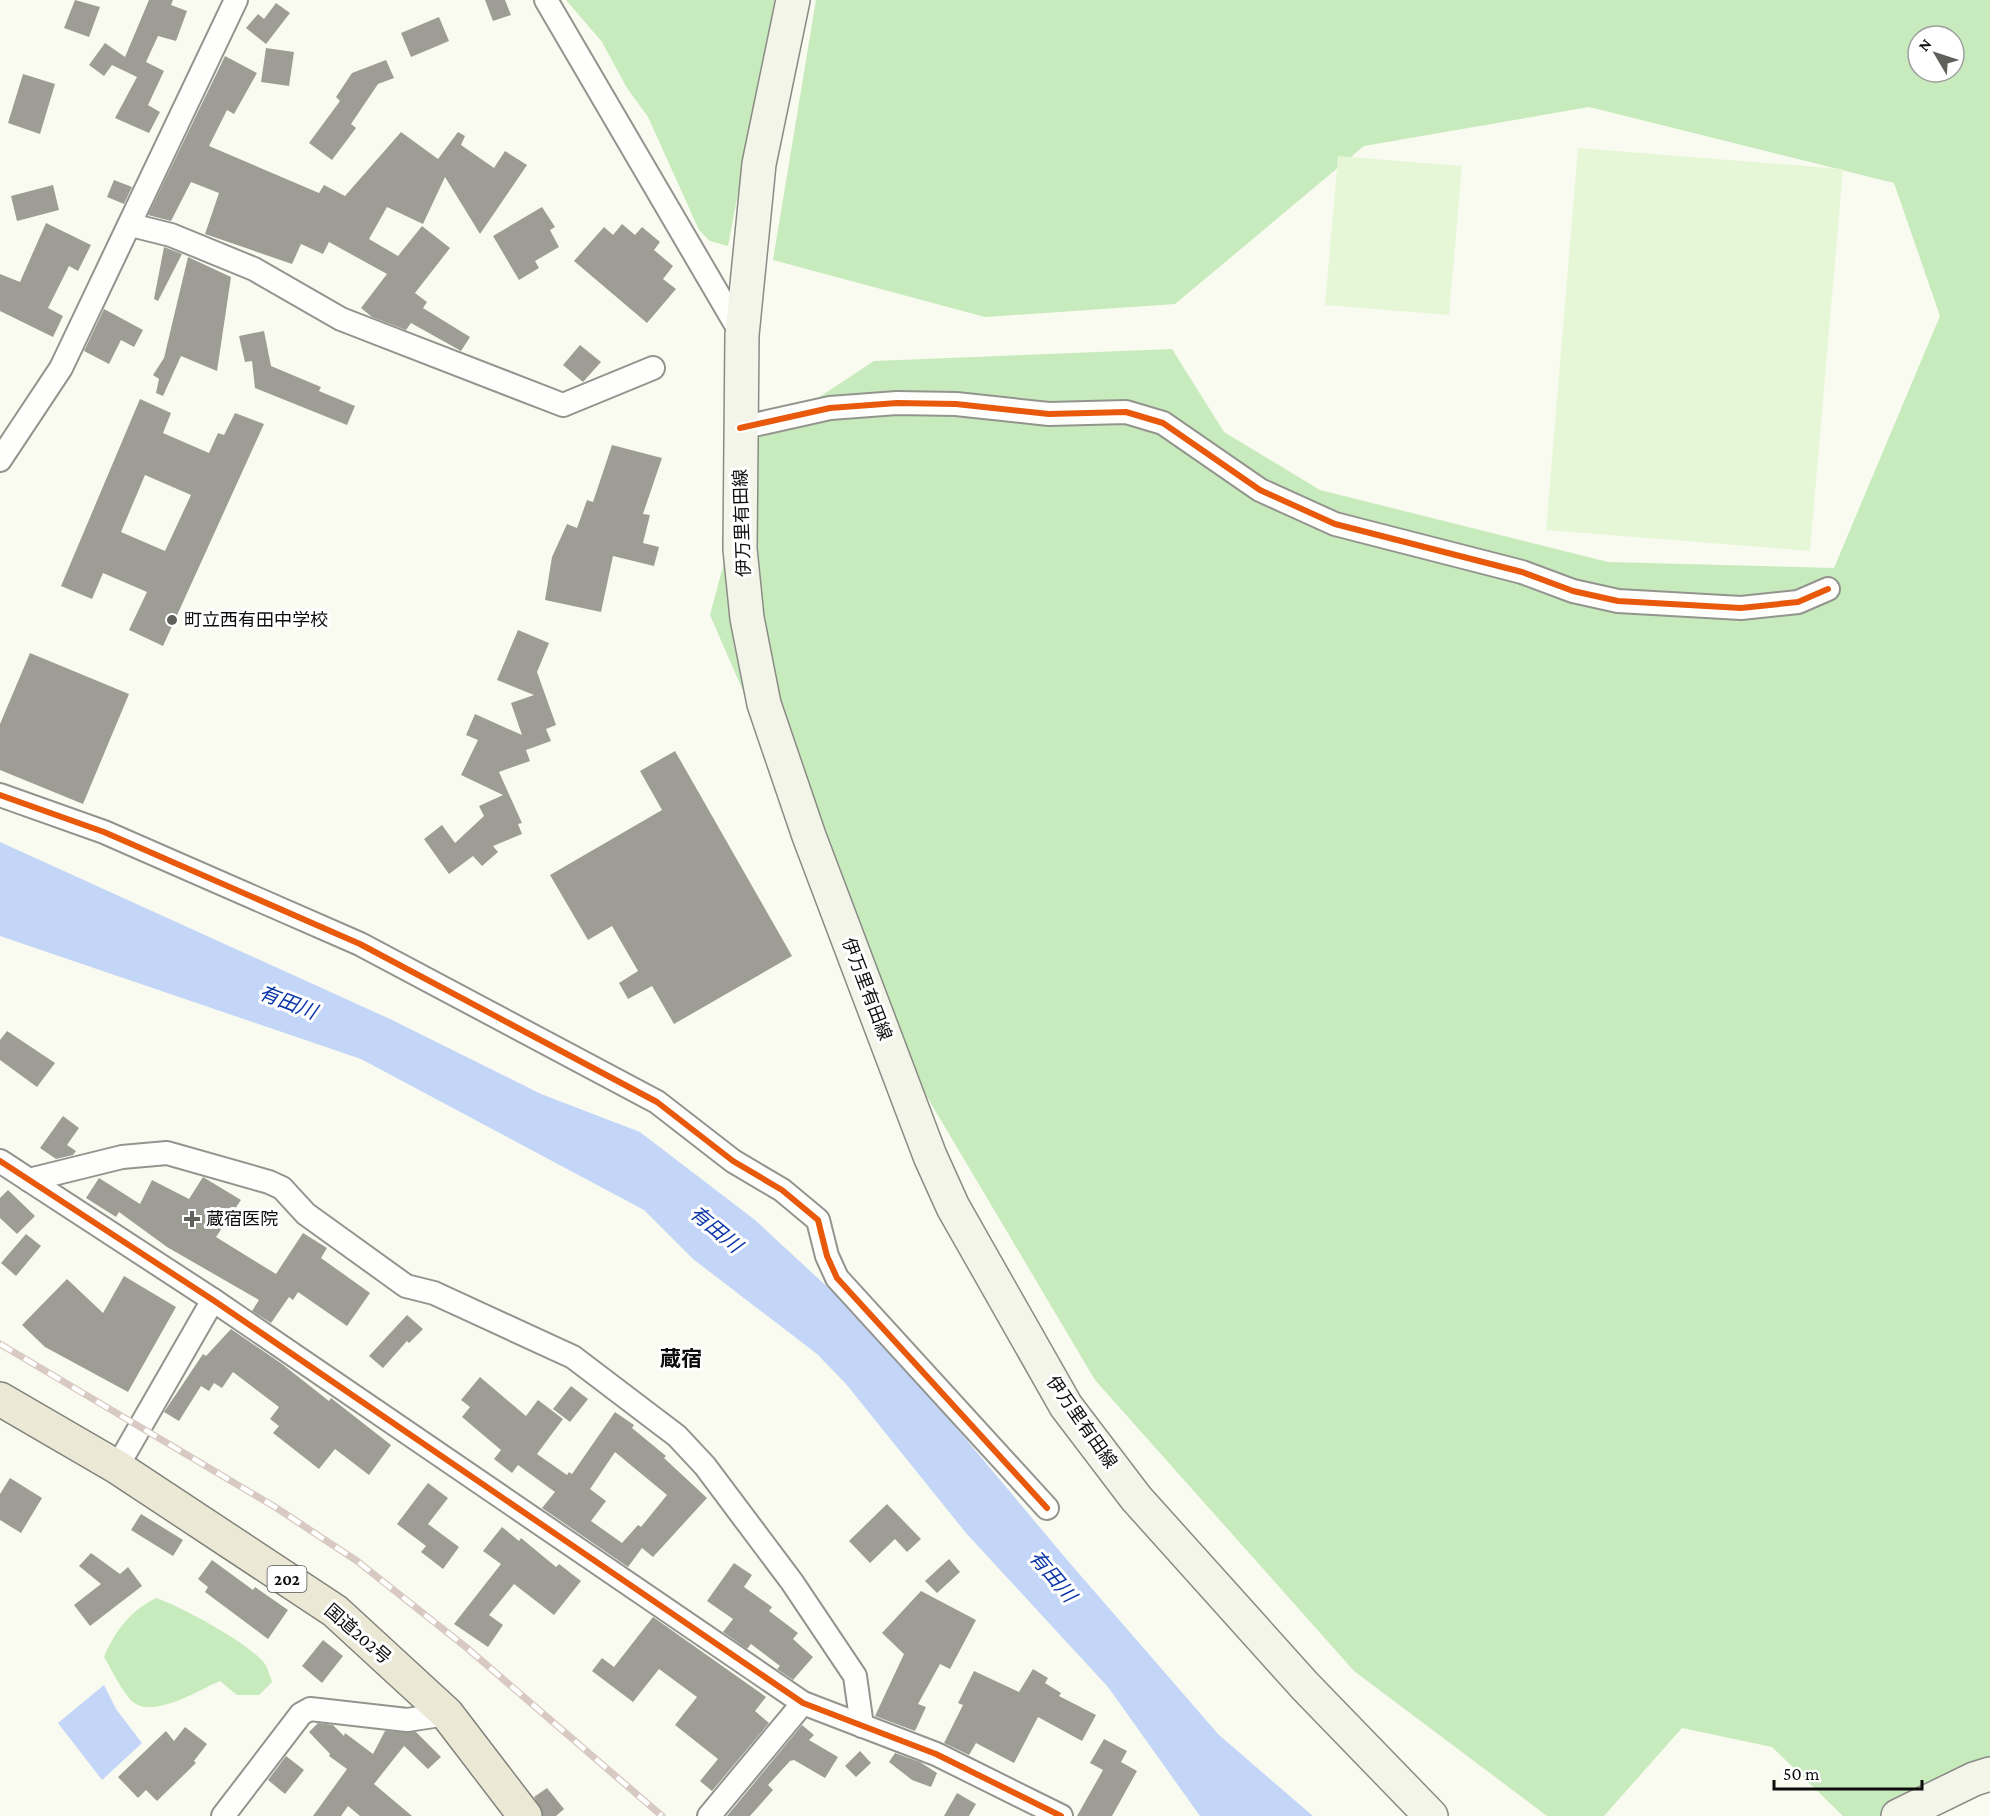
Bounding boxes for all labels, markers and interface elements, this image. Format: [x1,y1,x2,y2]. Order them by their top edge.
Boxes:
north arrow [1906,24,1966,84]
text: N [1915,35,1935,54]
street label: 伊万里有田線 [730,469,754,577]
place label: 町立西有田中学校 [184,610,328,630]
marker: 町立西有田中学校 [165,613,179,627]
street label: 伊万里有田線 [838,935,896,1043]
water label: 有田川 [256,981,322,1024]
water label: 有田川 [686,1201,748,1258]
place label: 蔵宿医院 [206,1209,278,1229]
marker: 蔵宿医院 [183,1210,201,1228]
district label: 蔵宿 [660,1347,702,1371]
street label: 伊万里有田線 [1043,1372,1121,1472]
water label: 有田川 [1025,1546,1082,1608]
road number: 202 [268,1566,306,1592]
street label: 国道202号 [321,1600,395,1668]
scale bar [1774,1753,1922,1791]
text: 50 m [1783,1764,1820,1784]

